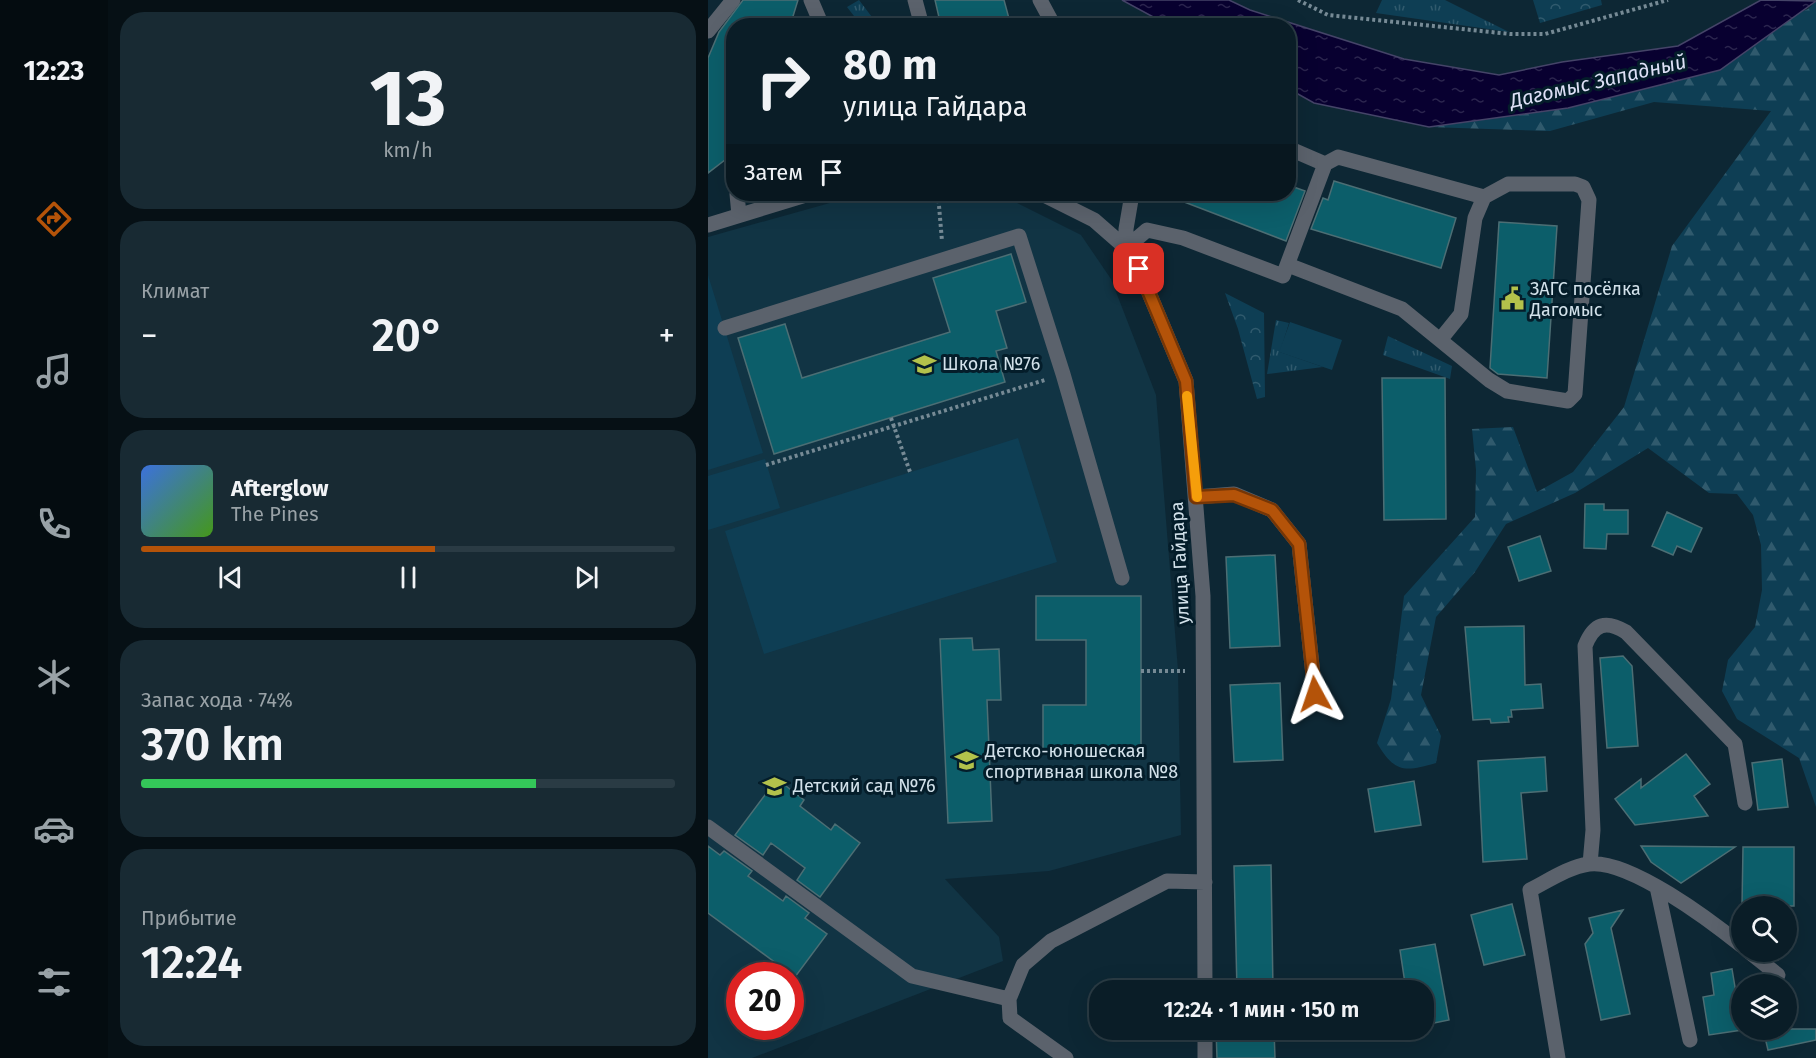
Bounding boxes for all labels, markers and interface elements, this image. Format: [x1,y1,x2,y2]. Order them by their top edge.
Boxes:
text: 80 m [843,40,937,90]
icon: right [744,42,822,120]
water label: Дагомыс Западный [1506,49,1688,113]
text: 13 [370,52,446,146]
text: 12:23 [24,55,84,87]
text: улица Гайдара [843,91,1028,123]
text: km/h [383,138,433,162]
icon: arrive [815,156,848,189]
text: Затем [744,159,803,186]
icon: directions [33,198,75,240]
pin [1113,243,1164,294]
icon: arrive [1122,252,1155,285]
place label: ЗАГС посёлка Дагомыс [1529,278,1641,321]
text: Климат [141,279,209,303]
public building icon: ЗАГС посёлка Дагомыс [1499,286,1525,312]
text: 20° [372,309,444,363]
text: − [141,316,158,356]
text: + [659,316,675,356]
icon: music [33,350,75,392]
school or university icon: Школа №76 [911,351,937,377]
place label: Школа №76 [942,353,1040,375]
text: Afterglow [231,475,328,502]
street label: улица Гайдара [1166,501,1194,625]
text: The Pines [231,502,318,526]
icon: phone [33,503,75,545]
icon: previous [214,561,247,594]
icon: pause [392,561,425,594]
icon: next [570,561,603,594]
icon: climate [33,656,75,698]
position arrow [1283,662,1347,726]
text: Запас хода · 74% [141,688,293,712]
text: 370 km [141,718,284,772]
place label: Детско-юношеская спортивная школа №8 [984,740,1178,783]
school or university icon: Детско-юношеская спортивная школа №8 [954,748,980,774]
school or university icon: Детский сад №76 [762,773,788,799]
place label: Детский сад №76 [792,775,936,797]
icon: car [33,808,75,850]
map controls [1731,896,1797,1040]
button: search [1731,896,1797,962]
text: Прибытие [141,906,237,930]
text: 12:24 [141,936,242,990]
icon: filters [33,961,75,1003]
speed limit sign: 20 [726,962,804,1040]
button: layers [1731,974,1797,1040]
text: 12:24 · 1 мин · 150 m [1163,996,1360,1023]

